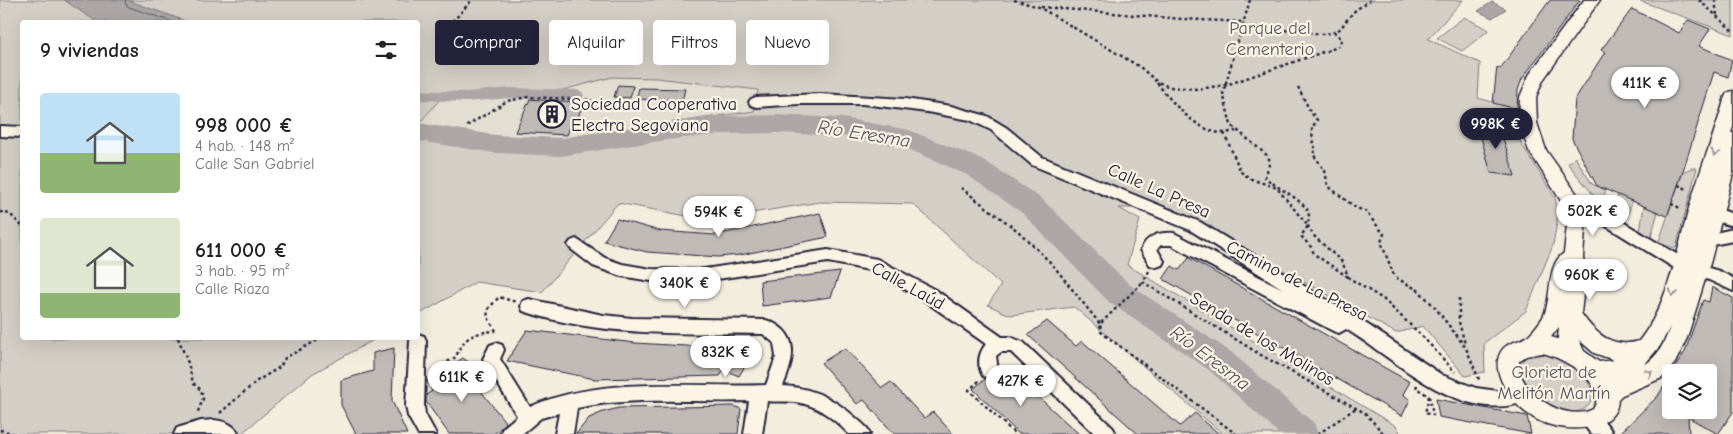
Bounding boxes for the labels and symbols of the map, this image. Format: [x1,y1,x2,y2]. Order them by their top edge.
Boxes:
park label: Parque del Cementerio [1226,18,1314,60]
pin: 411K € [1604,66,1686,109]
place label: Sociedad Cooperativa Electra Segoviana [571,94,737,136]
building icon: Sociedad Cooperativa Electra Segoviana [537,99,567,129]
pin: 998K € [1455,108,1537,150]
water label: Río Eresma [816,116,912,152]
one-way arrow [1711,148,1721,156]
street label: Calle La Presa [1105,159,1213,223]
pin: 502K € [1552,194,1634,237]
pin: 594K € [678,196,760,238]
street label: Camino de La Presa [1223,236,1371,326]
street label: Calle Laúd [868,257,948,315]
pin: 960K € [1549,258,1631,301]
pin: 340K € [644,266,726,309]
street label: Senda de los Molinos [1186,288,1338,390]
one-way arrow [1669,289,1679,297]
water label: Río Eresma [1166,321,1254,395]
pin: 832K € [685,336,767,378]
pin: 611K € [421,360,503,403]
park label: Glorieta de Melitón Martín [1498,362,1610,404]
pin: 427K € [980,364,1062,407]
one-way arrow [1644,369,1653,379]

